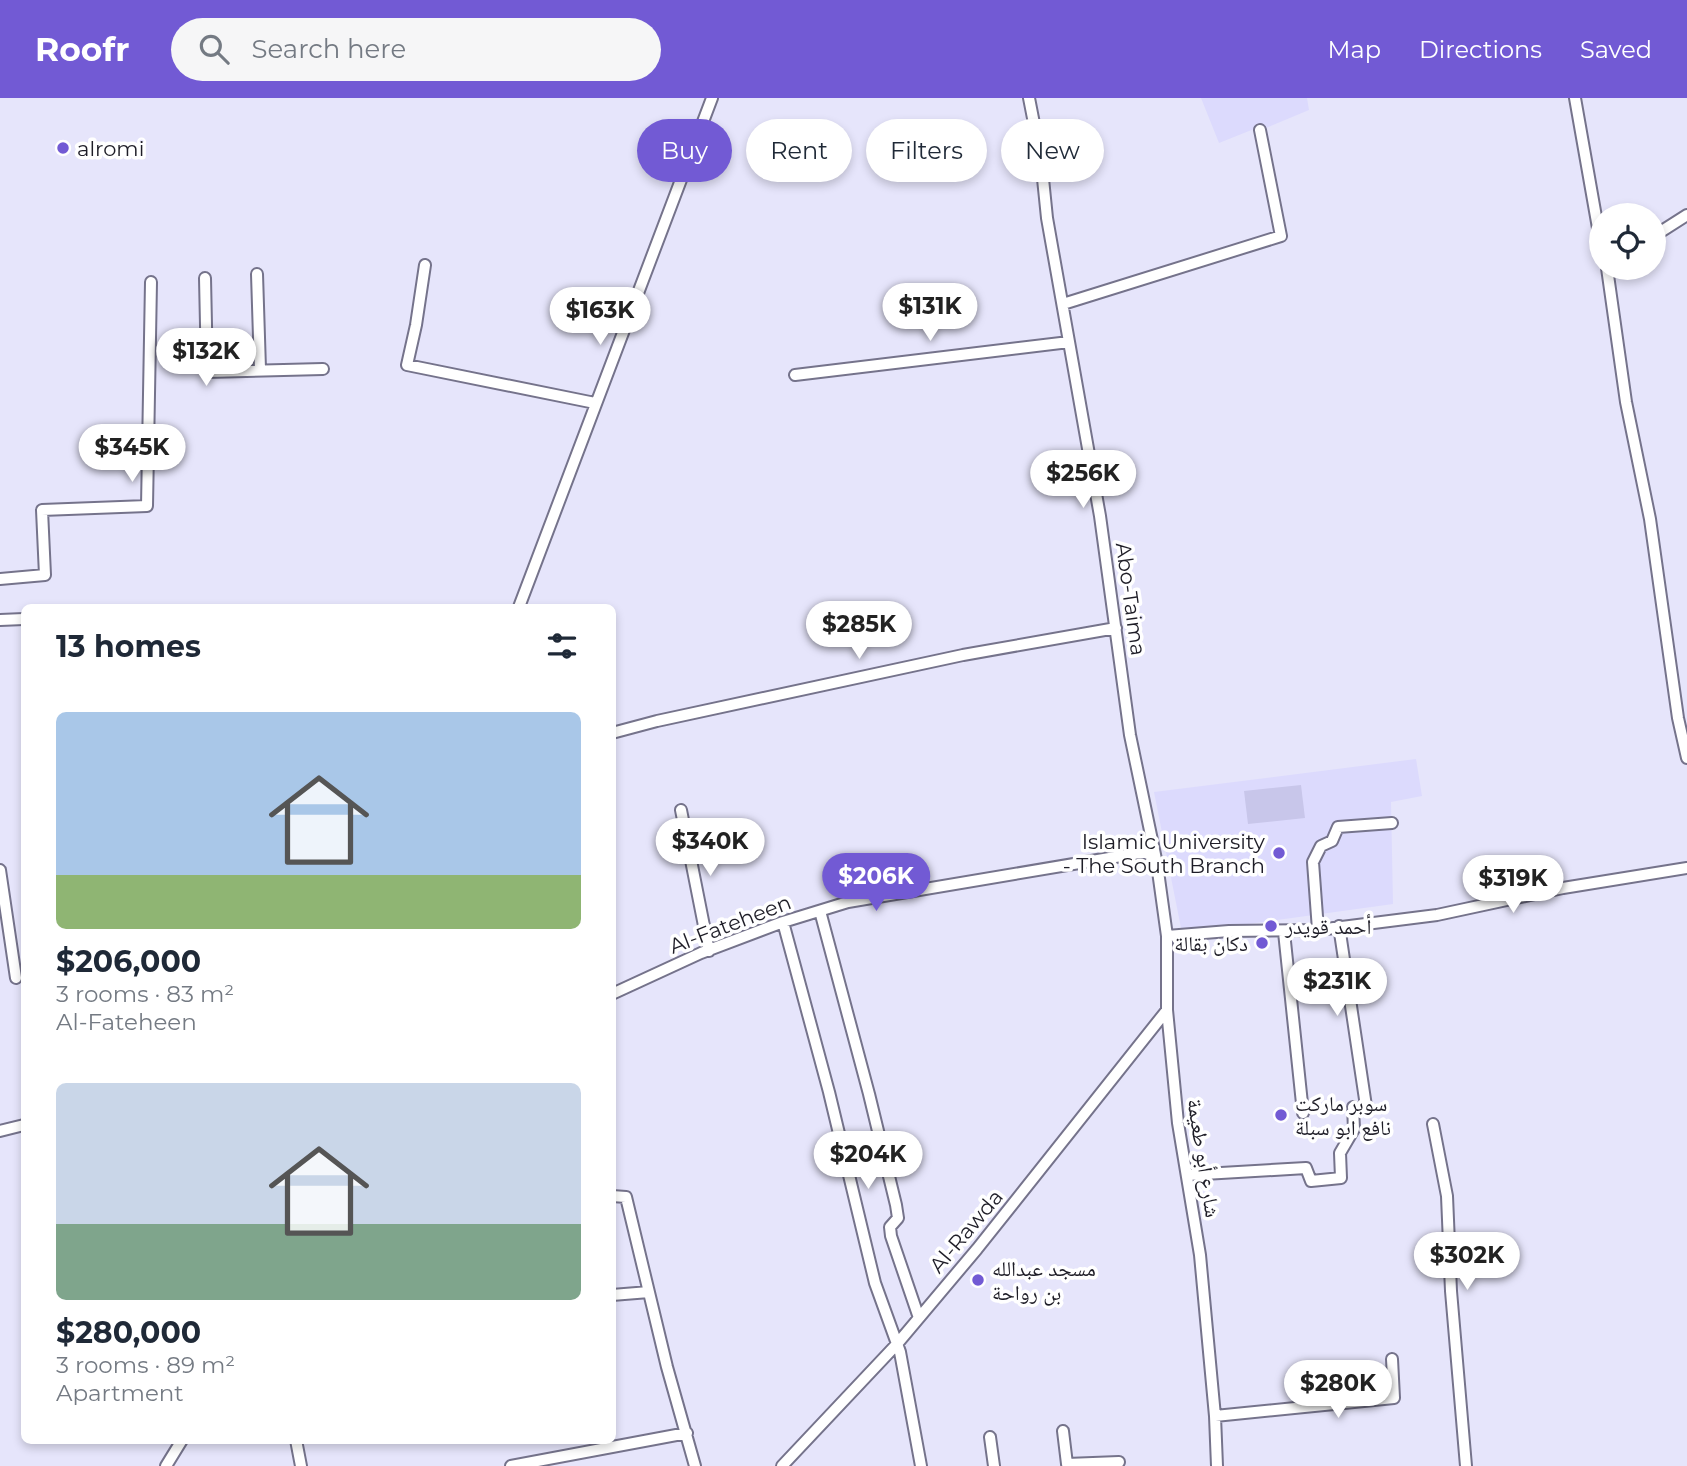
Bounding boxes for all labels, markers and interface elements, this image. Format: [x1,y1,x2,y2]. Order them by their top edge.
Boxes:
search box [171,18,661,81]
text: Roofr [35,29,129,69]
icon: search [195,30,233,68]
text: Search here [251,33,406,65]
text: Map [1328,35,1381,64]
text: Directions [1419,35,1542,64]
text: Saved [1580,35,1652,64]
chip: Buy [637,119,732,182]
chip: Rent [746,119,852,182]
chip: Filters [866,119,987,182]
chip: New [1001,119,1104,182]
place label: alromi [77,136,144,161]
marker: alromi [55,140,71,156]
map controls [1589,203,1666,280]
button: locate [1589,203,1666,280]
pin: $131K [881,284,979,343]
pin: $163K [551,288,649,347]
text: $131K [898,292,962,320]
text: $163K [566,296,634,324]
pin: $132K [157,328,255,388]
text: $132K [172,337,240,365]
pin: $345K [83,424,181,484]
text: $345K [95,433,169,461]
pin: $256K [1034,450,1132,510]
text: $256K [1046,459,1120,487]
street label: Abo-Taima [1111,541,1151,657]
pin: $285K [810,602,908,661]
text: $285K [822,610,896,638]
icon: filters [543,627,581,665]
text: 13 homes [56,628,201,665]
icon: home [256,757,382,883]
pin: $340K [661,818,759,878]
text: $340K [672,827,748,855]
place label: Islamic University - The South Branch [1063,829,1266,878]
marker: Islamic University - The South Branch [1271,845,1287,861]
pin: $206K [827,854,925,913]
pin: $319K [1464,856,1562,915]
text: $206K [838,862,914,890]
text: $319K [1479,864,1547,892]
street label: Al-Fateheen [666,889,794,959]
place label: أحمد قويدر [1284,914,1371,939]
marker: أحمد قويدر [1263,918,1279,934]
place label: دكان بقالة [1174,931,1248,956]
marker: دكان بقالة [1254,935,1270,951]
text: $206,000 [56,943,201,980]
pin: $231K [1288,958,1386,1018]
text: $231K [1303,967,1371,995]
text: 3 rooms · 83 m² [56,980,234,1008]
text: Al-Fateheen [56,1008,197,1036]
place label: سوبر ماركت نافع ابو سبلة [1295,1091,1391,1141]
street label: شارع أبو طعيمة [1181,1097,1226,1219]
marker: سوبر ماركت نافع ابو سبلة [1273,1107,1289,1123]
icon: home [256,1128,382,1254]
pin: $204K [819,1132,917,1191]
text: $204K [830,1140,906,1168]
street label: Al-Rawda [924,1184,1008,1278]
pin: $302K [1418,1232,1516,1292]
text: $302K [1430,1241,1504,1269]
place label: مسجد عبدالله بن رواحة [992,1256,1096,1306]
marker: مسجد عبدالله بن رواحة [970,1272,986,1288]
text: $280,000 [56,1314,201,1351]
text: 3 rooms · 89 m² [56,1351,235,1379]
pin: $280K [1289,1360,1387,1420]
text: $280K [1300,1369,1376,1397]
text: Apartment [56,1379,184,1407]

